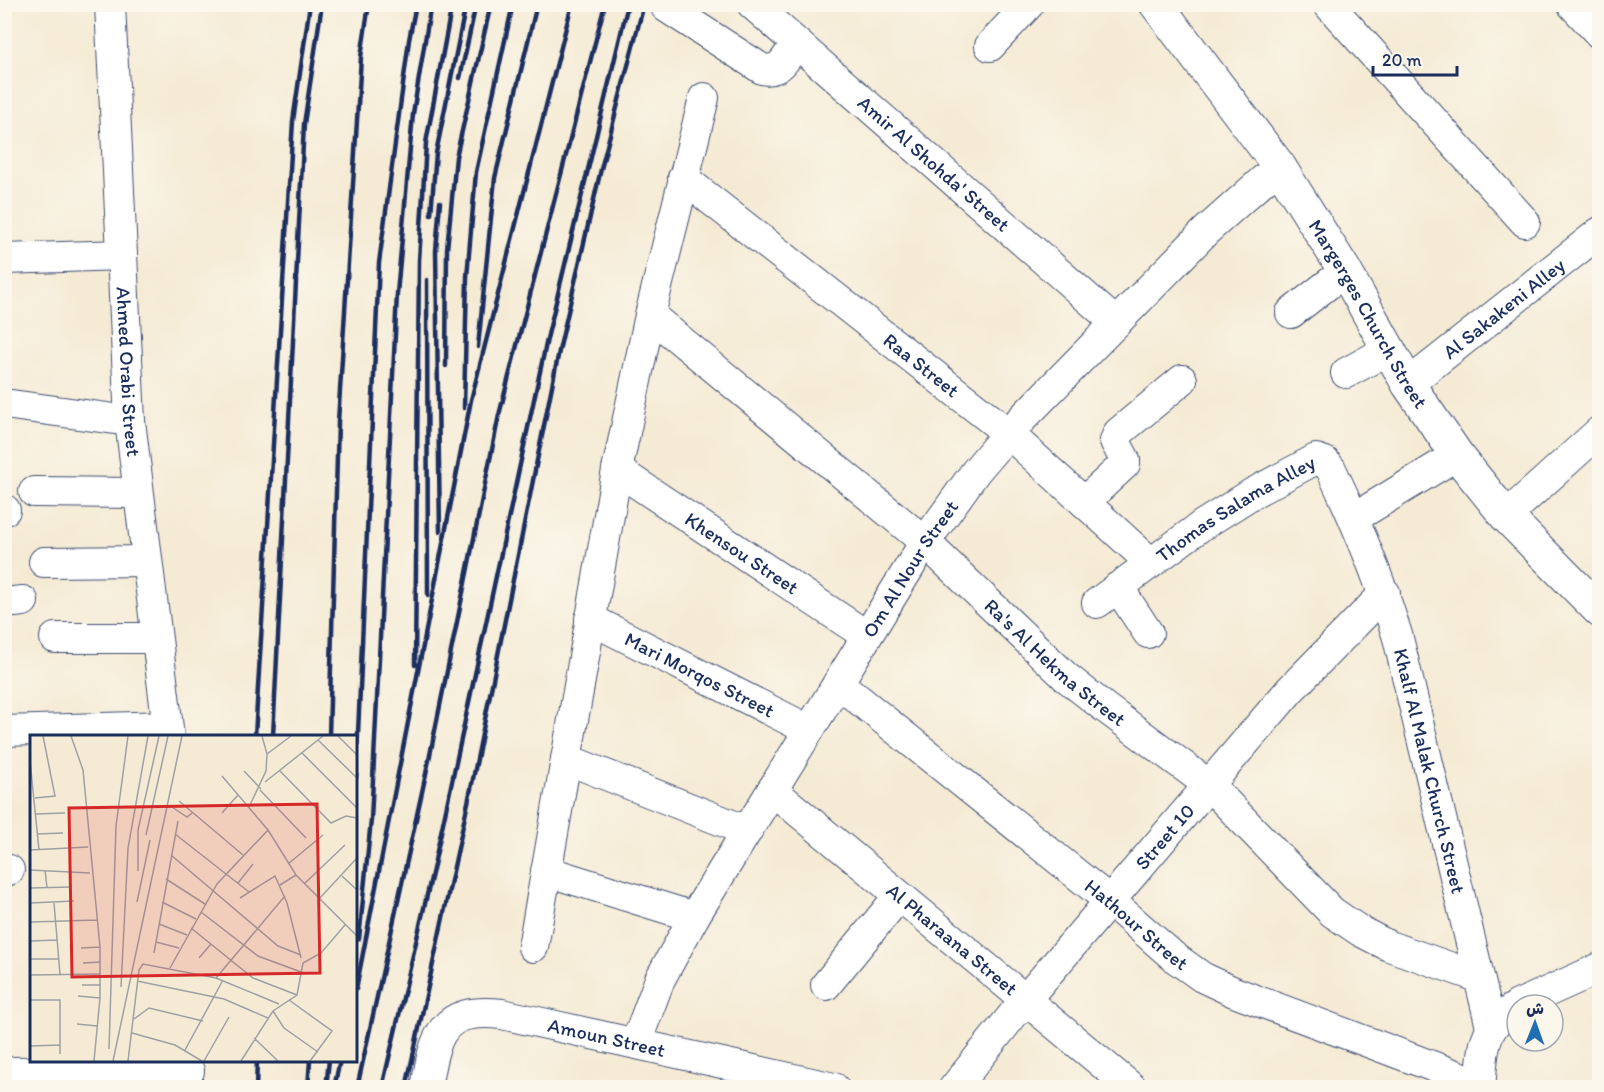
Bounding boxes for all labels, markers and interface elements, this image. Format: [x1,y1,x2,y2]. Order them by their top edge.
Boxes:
scale bar [1373,39,1457,77]
text: 20 m [1382,49,1422,71]
street label: Amir Al Shohda' Street [853,90,1015,237]
street label: Margerges Church Street [1304,215,1433,413]
street label: Al Sakakeni Alley [1438,252,1570,364]
street label: Ahmed Orabi Street [112,286,146,458]
street label: Raa Street [879,328,964,402]
street label: Thomas Salama Alley [1151,450,1320,567]
street label: Om Al Nour Street [857,495,963,642]
street label: Khensou Street [681,507,803,599]
street label: Ra's Al Hekma Street [979,593,1131,731]
street label: Mari Morqos Street [621,627,779,723]
street label: Khalf Al Malak Church Street [1389,646,1471,896]
inset map [30,735,357,1062]
street label: Street 10 [1130,799,1199,874]
street label: Hathour Street [1080,874,1193,975]
street label: Al Pharaana Street [882,878,1023,1000]
north arrow [1505,993,1565,1053]
text: ش [1526,999,1544,1018]
street label: Amoun Street [546,1013,668,1062]

